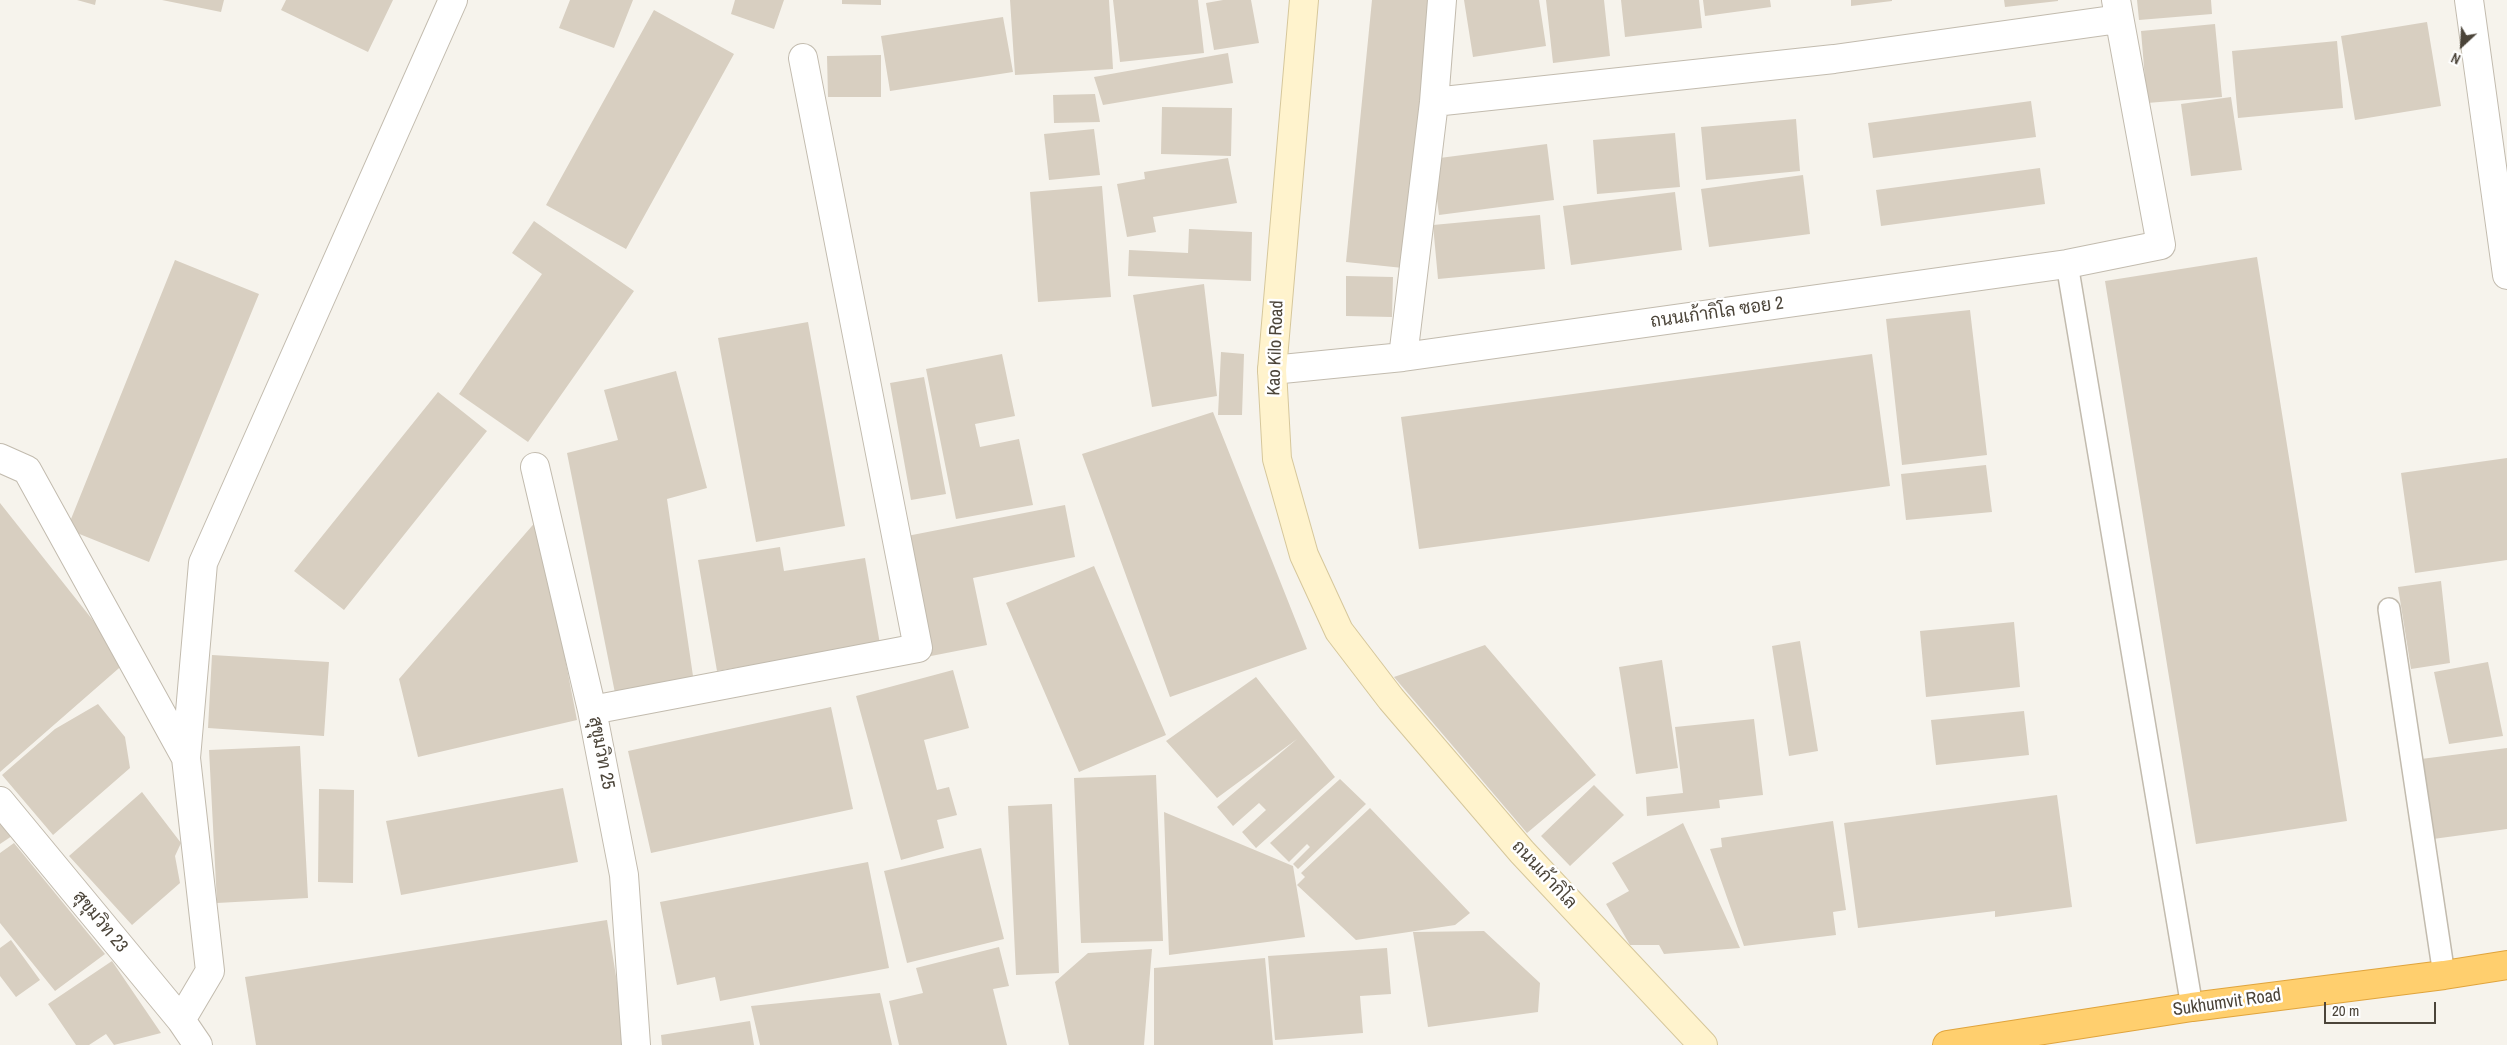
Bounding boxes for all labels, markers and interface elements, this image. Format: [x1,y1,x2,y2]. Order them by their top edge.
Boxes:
north arrow [2437,20,2487,70]
text: N [2448,49,2463,69]
street label: ถนนเก้ากิโล ซอย 2 [1649,293,1785,333]
street label: Kao Kilo Road [1264,300,1288,396]
street label: สุขุมวิท 25 [583,715,619,791]
street label: ถนนเก้ากิโล [1507,836,1581,914]
street label: สุขุมวิท 23 [68,887,132,957]
street label: Sukhumvit Road [2171,985,2283,1021]
scale bar [2327,992,2440,1024]
text: 20 m [2332,1000,2359,1021]

